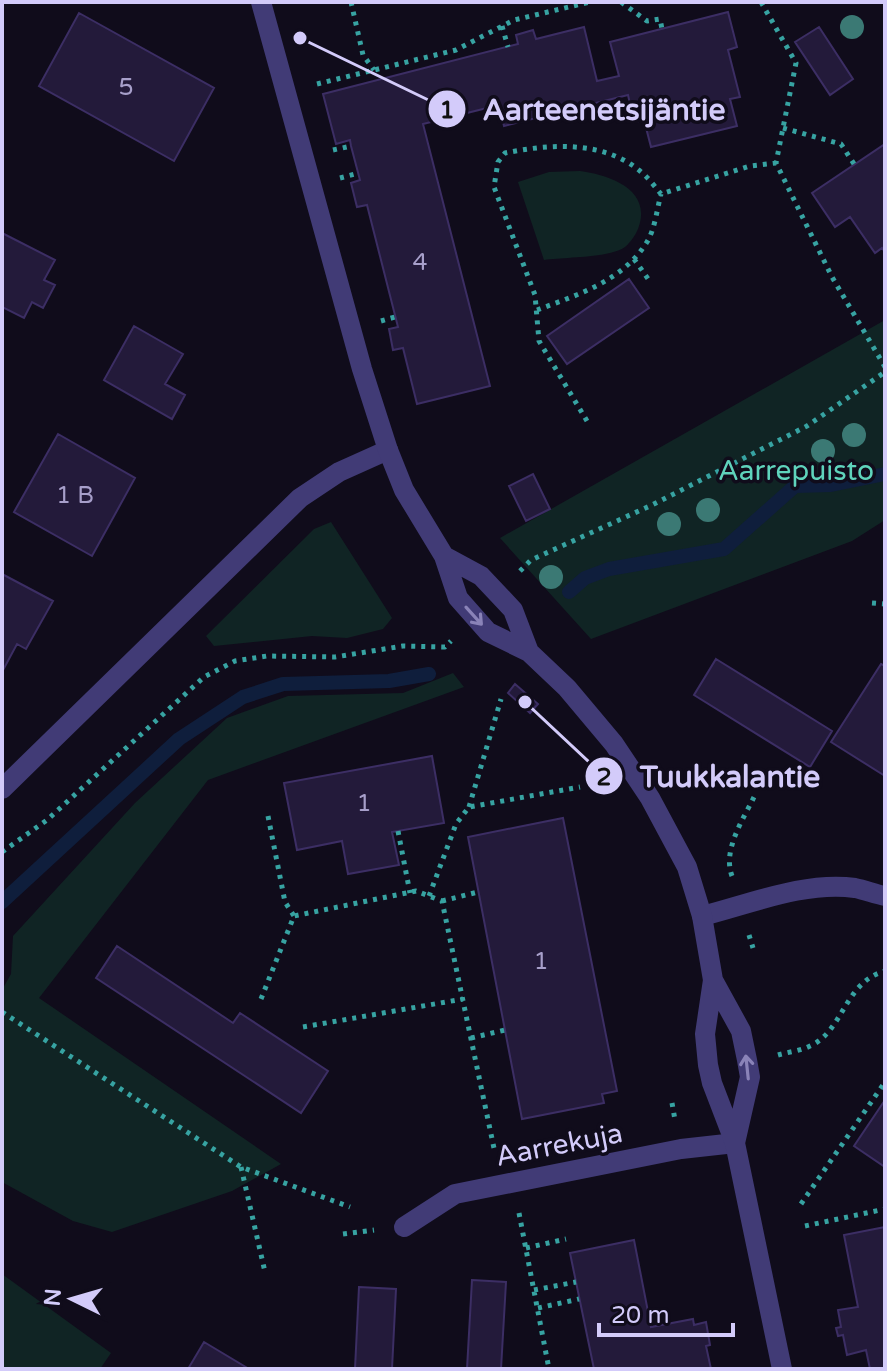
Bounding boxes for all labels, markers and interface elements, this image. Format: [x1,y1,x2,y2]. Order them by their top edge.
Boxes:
house number: 5 [118,73,134,102]
callout: Aarteenetsijäntie [427,82,742,136]
text: Aarteenetsijäntie [483,92,725,129]
text: 1 [439,96,455,125]
house number: 4 [412,248,428,277]
park label: Aarrepuisto [718,454,874,488]
house number: 1 B [56,481,94,510]
one-way arrow [464,606,483,626]
callout: Tuukkalantie [584,749,836,803]
text: Tuukkalantie [639,759,820,796]
text: 2 [596,763,612,792]
house number: 1 [356,789,372,818]
house number: 1 [533,947,549,976]
one-way arrow [740,1054,755,1080]
street label: Aarrekuja [493,1116,626,1174]
north arrow [32,1259,112,1339]
text: N [39,1287,67,1307]
scale bar [599,1287,733,1337]
text: 20 m [611,1301,669,1330]

